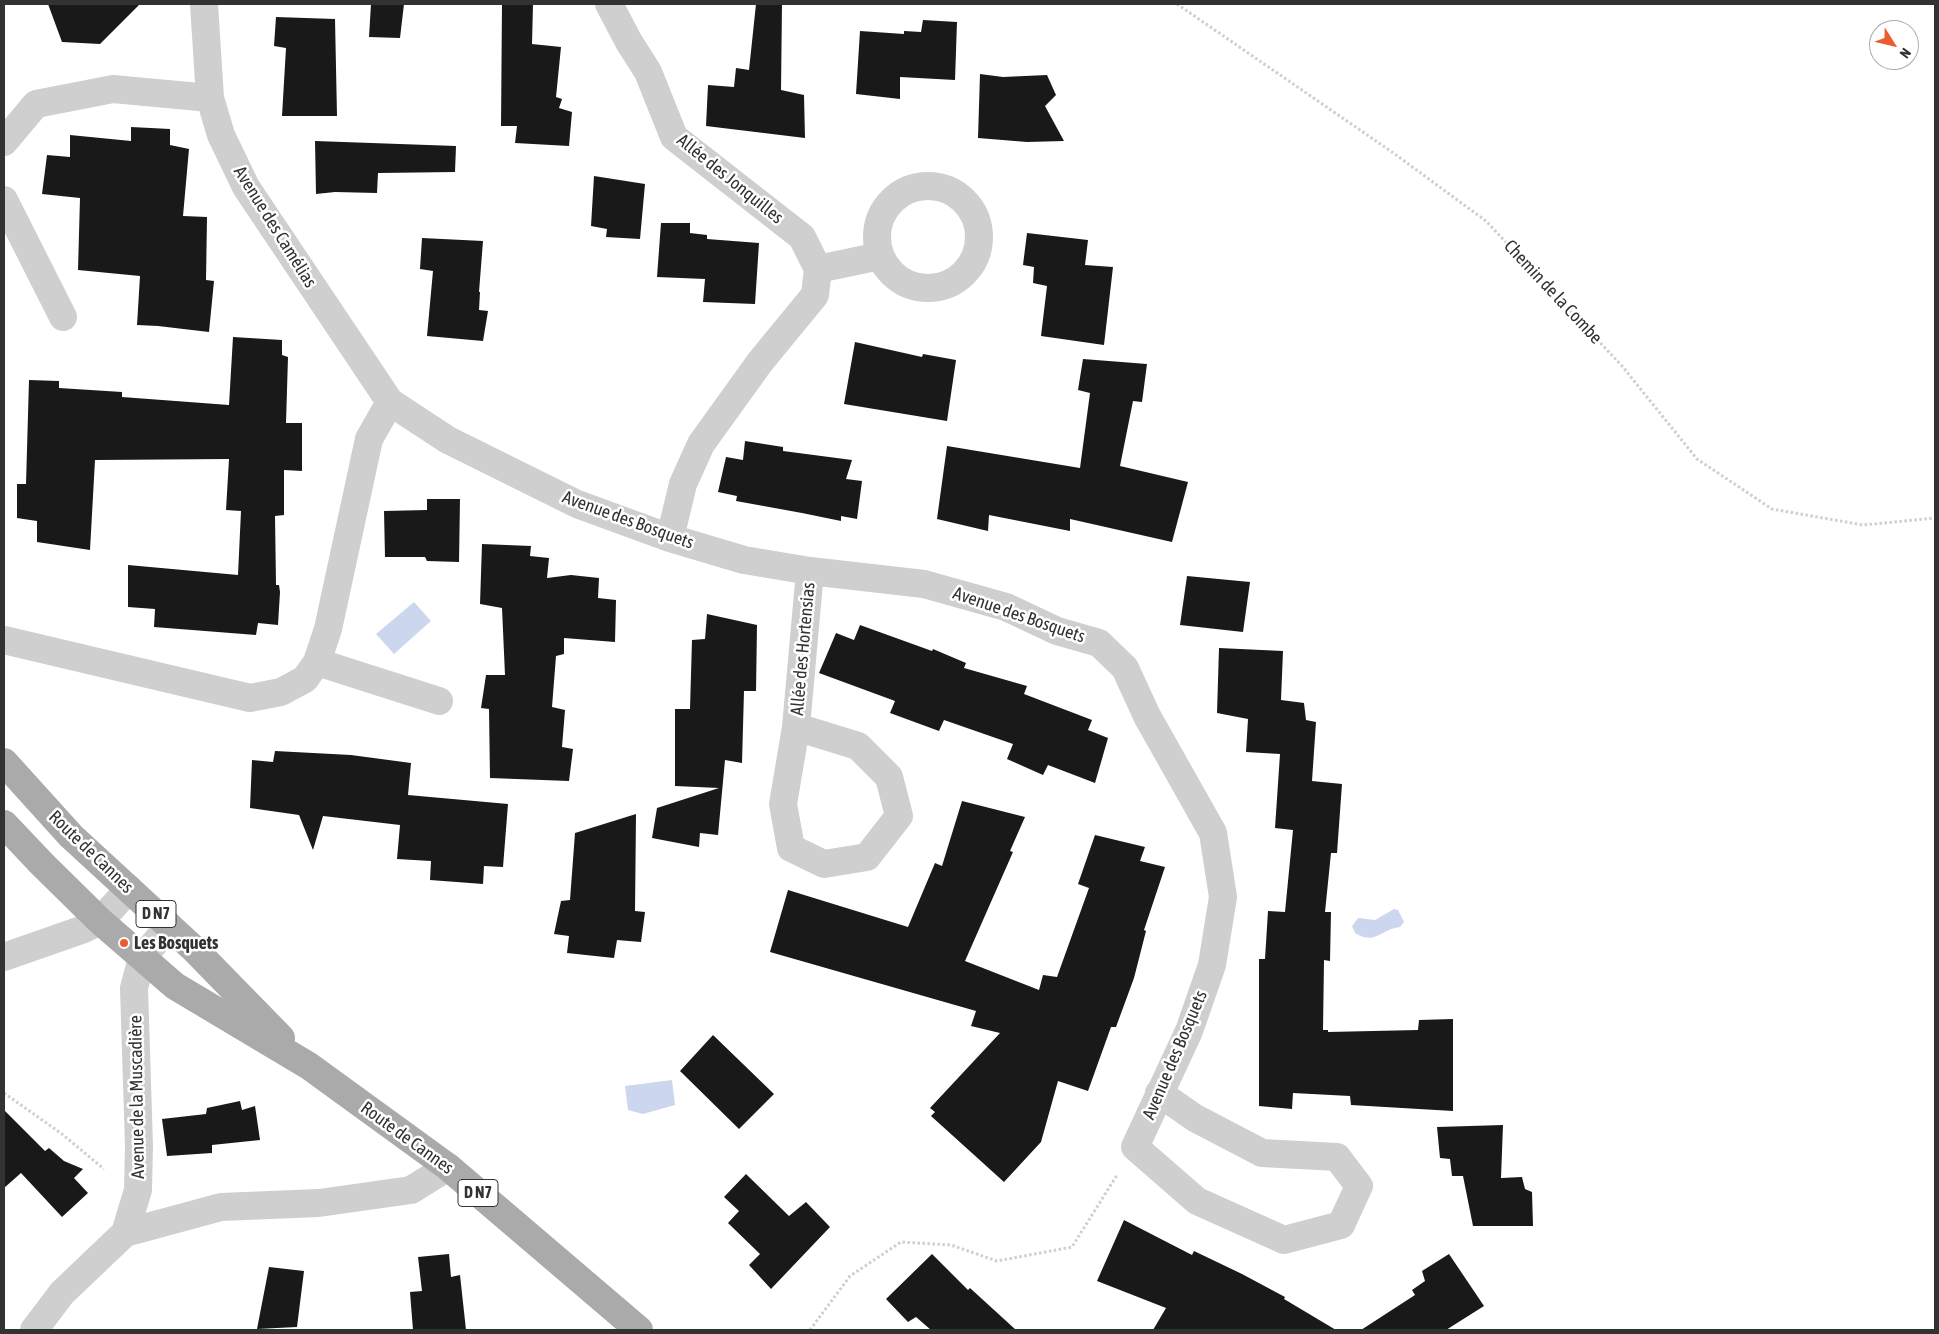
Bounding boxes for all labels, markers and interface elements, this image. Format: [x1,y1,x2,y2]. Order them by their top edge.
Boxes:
north arrow [1869,20,1919,70]
text: N [1896,45,1914,61]
street label: Allée des Jonquilles [672,130,788,228]
street label: Avenue des Camélias [229,162,321,292]
street label: Chemin de la Combe [1499,236,1607,348]
street label: Avenue des Bosquets [559,486,697,554]
street label: Allée des Hortensias [786,582,820,716]
street label: Avenue des Bosquets [950,582,1088,648]
street label: Route de Cannes [44,806,138,898]
road number: D N7 [136,901,176,928]
place label: Les Bosquets [134,932,218,954]
marker: Les Bosquets [118,937,130,949]
street label: Avenue des Bosquets [1138,987,1212,1123]
street label: Avenue de la Muscadière [125,1015,149,1179]
street label: Route de Cannes [356,1097,458,1179]
road number: D N7 [458,1180,498,1206]

